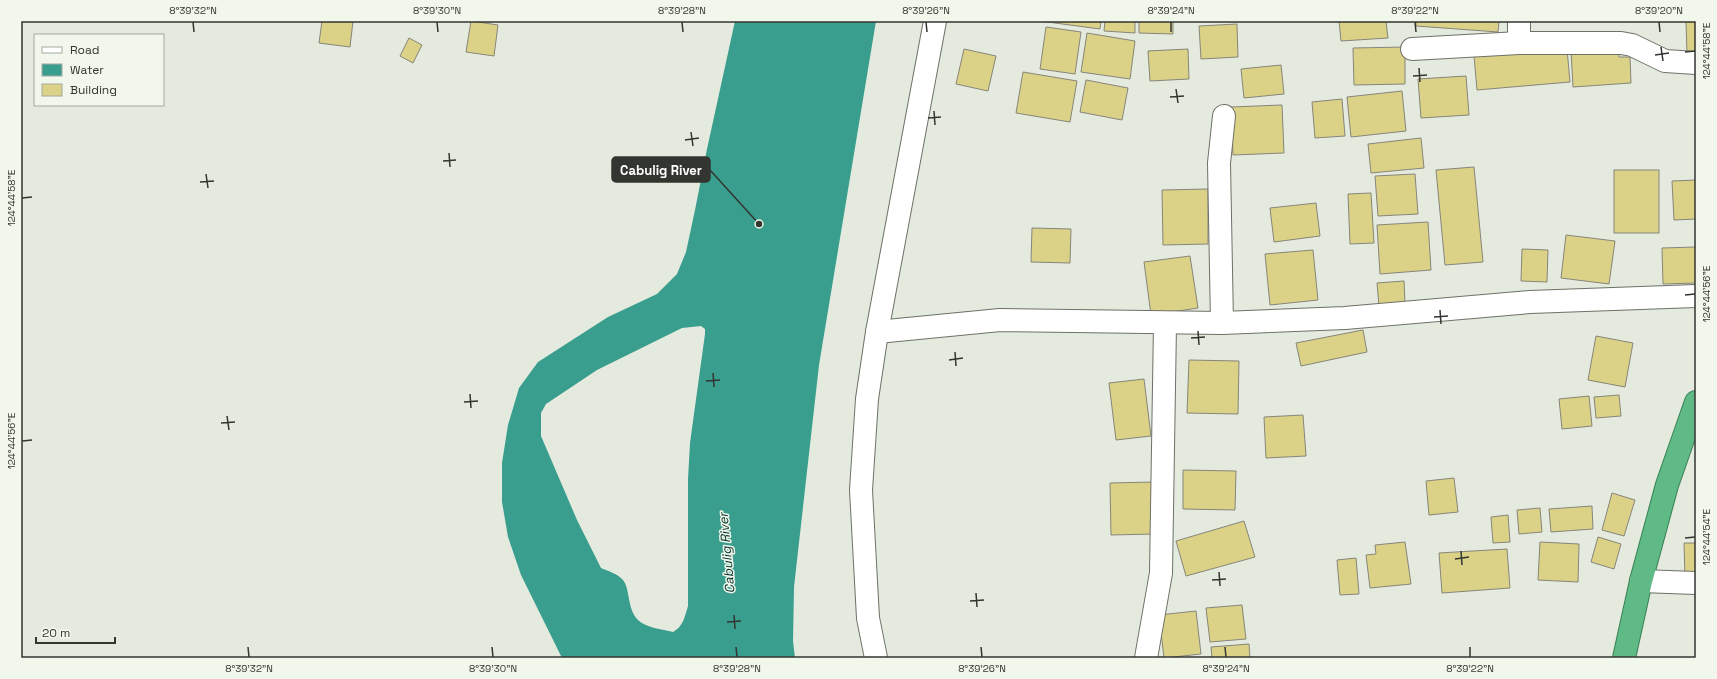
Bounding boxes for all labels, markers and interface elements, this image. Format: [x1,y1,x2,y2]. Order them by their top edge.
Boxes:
text: 8°39'32"N [169,4,217,17]
text: 8°39'30"N [413,4,461,17]
text: 8°39'28"N [658,4,706,17]
text: 8°39'26"N [902,4,950,17]
text: 8°39'24"N [1147,4,1195,17]
text: 8°39'22"N [1391,4,1439,17]
text: 8°39'20"N [1635,4,1683,17]
text: 124°44'58"E [1700,22,1713,79]
legend [34,34,164,106]
text: Road [70,42,99,58]
text: Water [70,62,104,78]
text: Building [70,82,117,98]
callout: Cabulig River [612,157,710,182]
text: Cabulig River [620,162,702,179]
text: 124°44'58"E [5,169,18,226]
text: 124°44'56"E [1700,265,1713,322]
text: 124°44'56"E [5,412,18,469]
text: 124°44'54"E [1700,508,1713,565]
water label: Cabulig River [714,510,738,594]
scale bar [36,619,115,645]
text: 20 m [42,625,70,641]
text: 8°39'32"N [225,662,273,675]
text: 8°39'30"N [469,662,517,675]
text: 8°39'28"N [713,662,761,675]
text: 8°39'26"N [958,662,1006,675]
text: 8°39'24"N [1202,662,1250,675]
text: 8°39'22"N [1446,662,1494,675]

